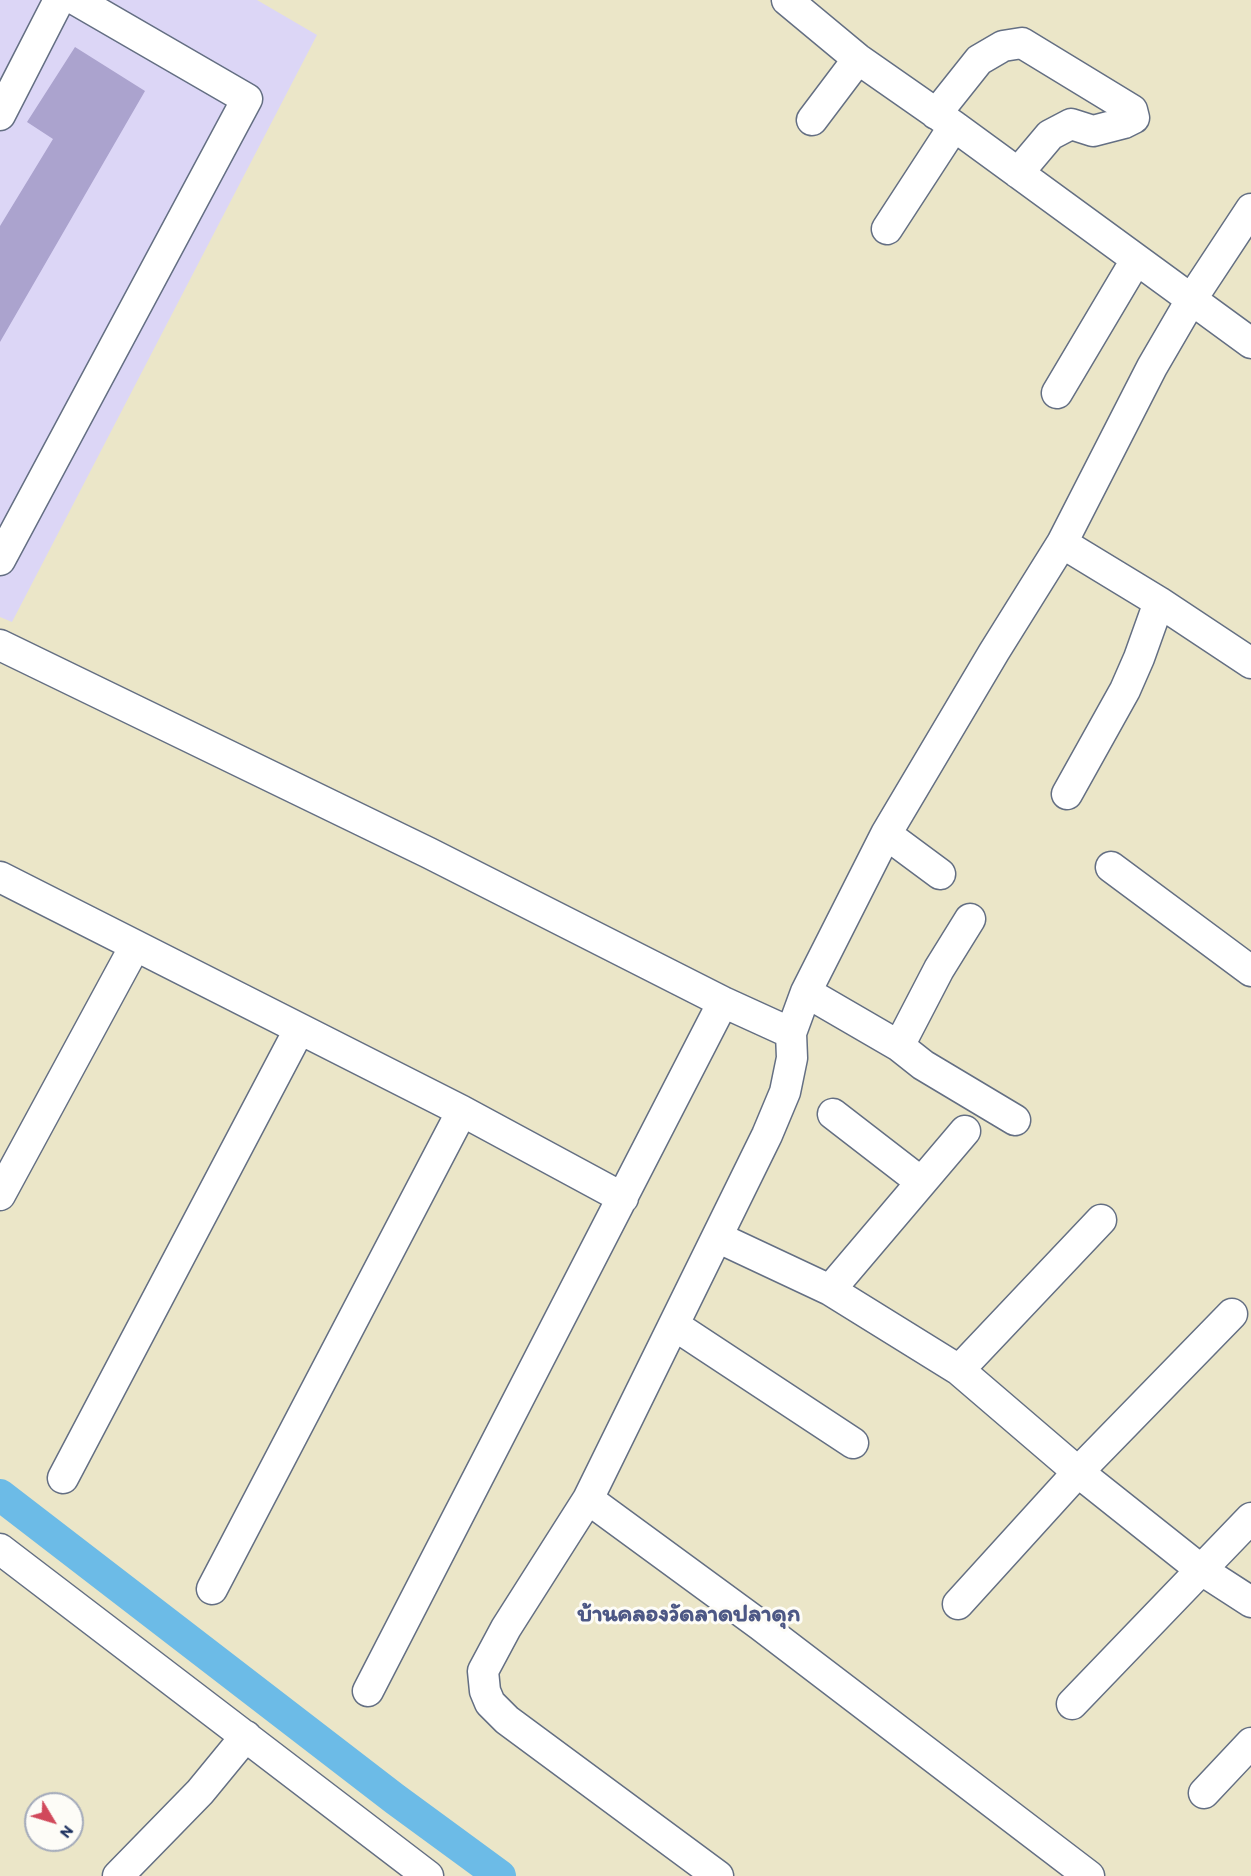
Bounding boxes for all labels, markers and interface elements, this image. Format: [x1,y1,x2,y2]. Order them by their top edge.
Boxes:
district label: บ้านคลองวัดลาดปลาดุก [577,1601,801,1629]
north arrow [24,1792,84,1852]
text: N [56,1822,78,1842]

